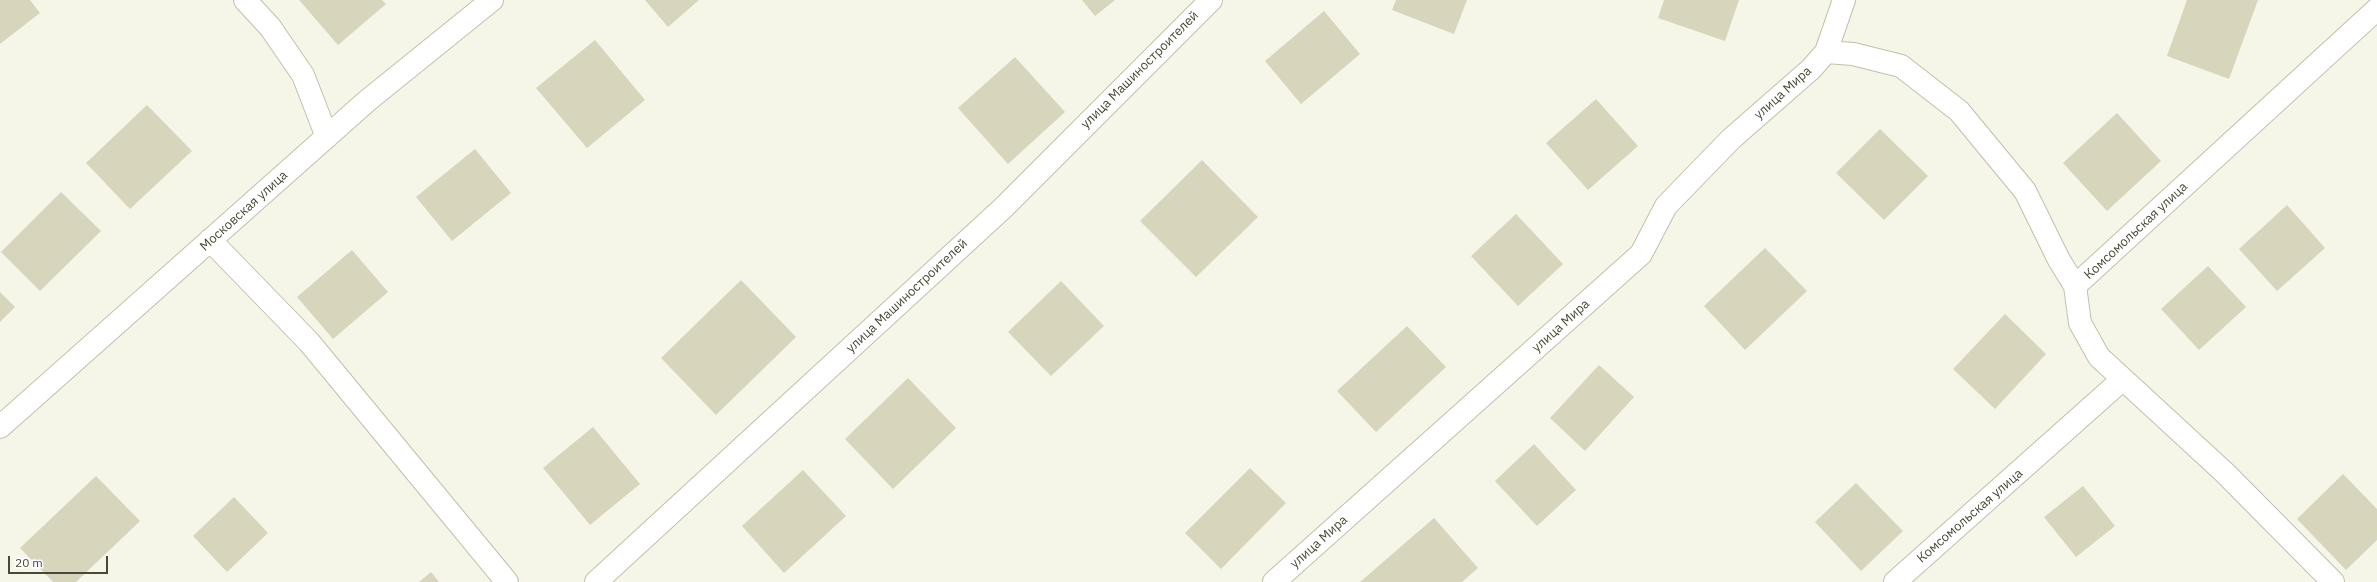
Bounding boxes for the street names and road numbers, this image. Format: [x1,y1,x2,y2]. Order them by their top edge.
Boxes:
street label: улица Машиностроителей [1078,8,1202,132]
street label: улица Мира [1751,63,1815,123]
street label: Московская улица [197,168,291,254]
street label: Комсомольская улица [2081,179,2191,283]
street label: улица Машиностроителей [843,236,971,356]
street label: улица Мира [1529,296,1593,356]
street label: Комсомольская улица [1914,466,2026,566]
street label: улица Мира [1287,512,1351,572]

